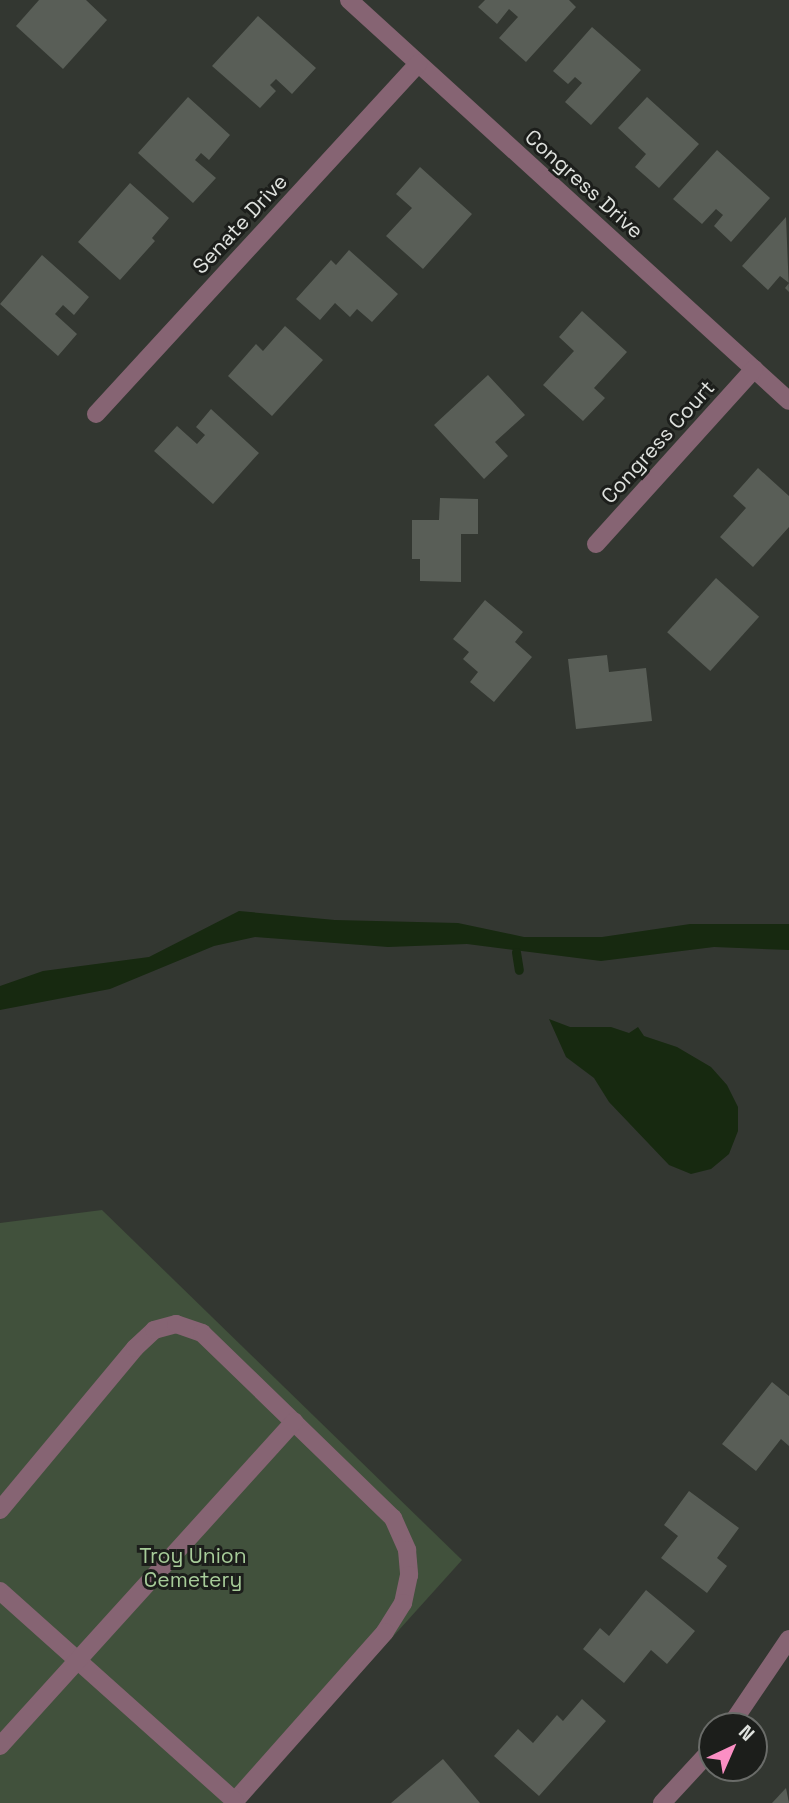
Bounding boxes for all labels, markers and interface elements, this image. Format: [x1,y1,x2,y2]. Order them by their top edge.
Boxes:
street label: Congress Drive [520,124,648,244]
street label: Senate Drive [187,169,293,279]
street label: Congress Court [596,375,720,509]
park label: Troy Union Cemetery [139,1543,247,1593]
north arrow [698,1712,768,1782]
text: N [733,1720,760,1746]

